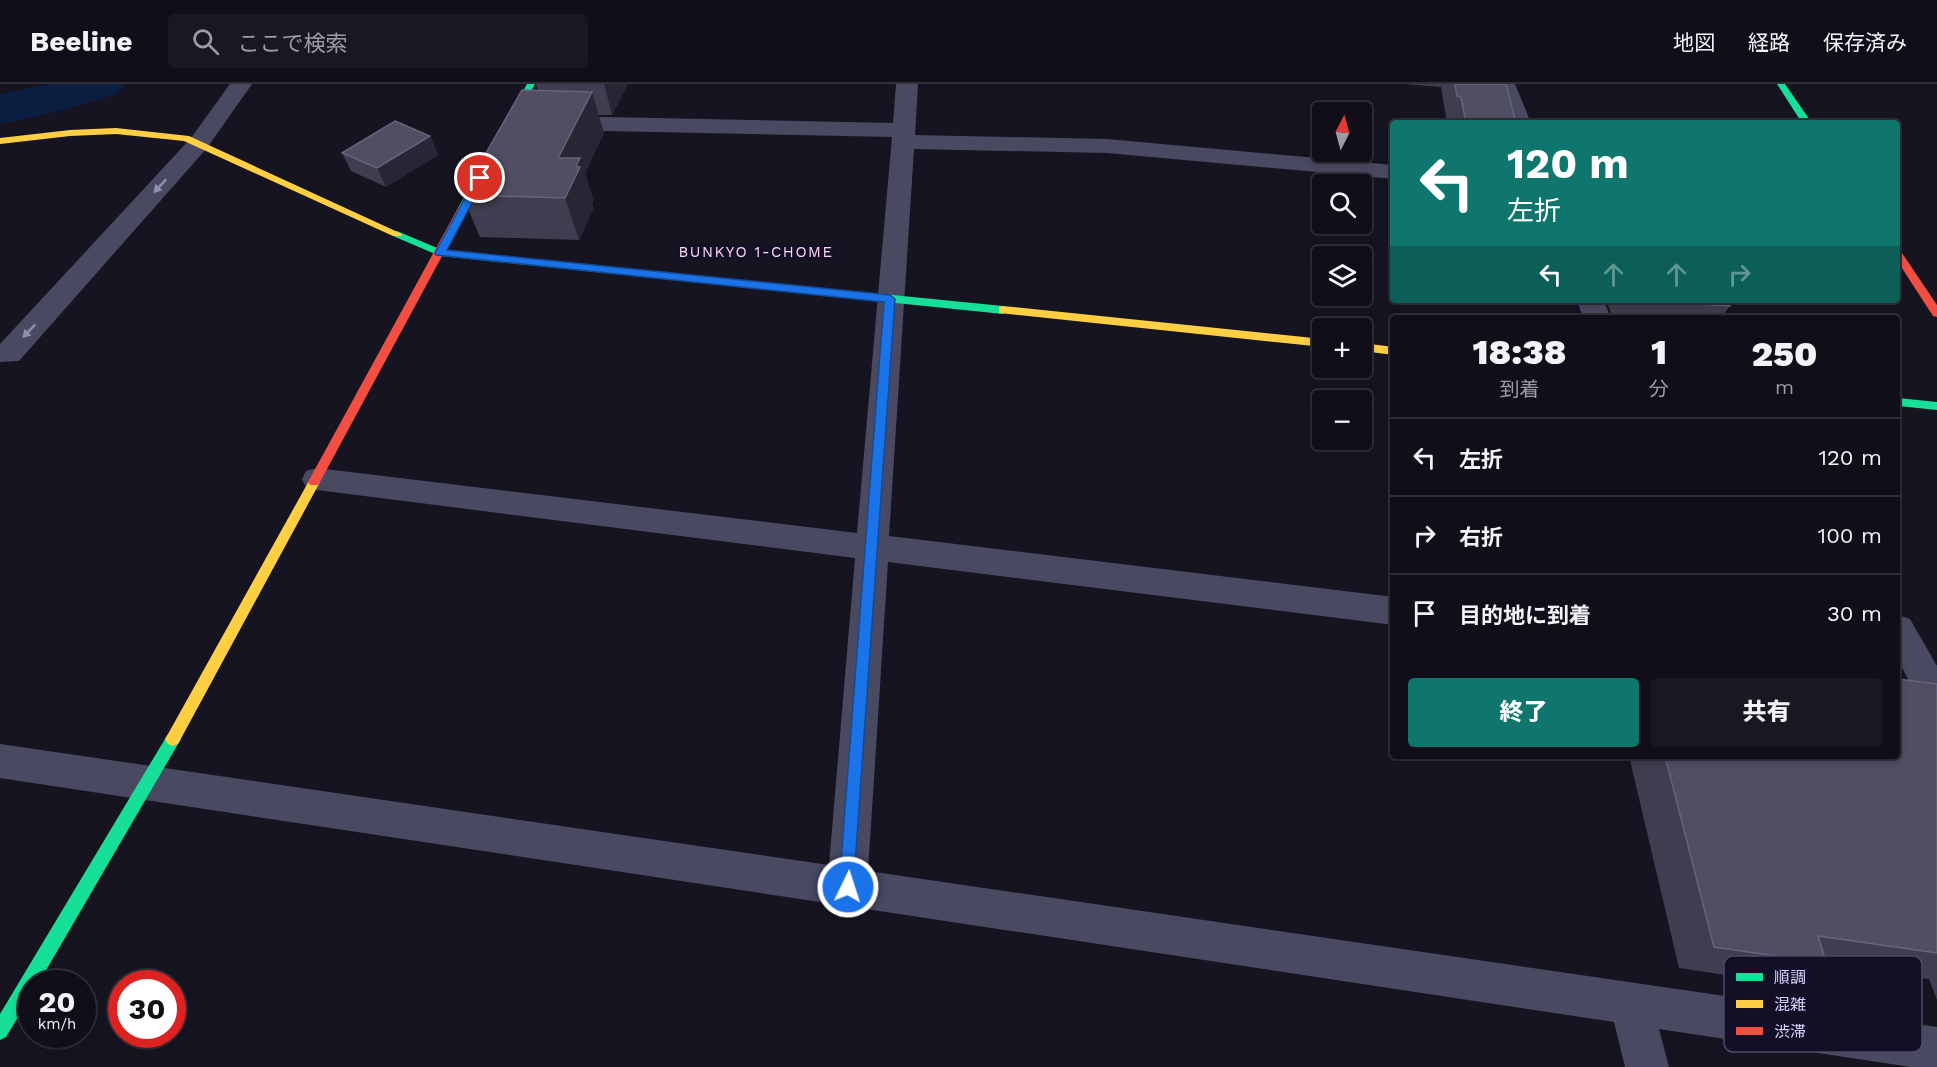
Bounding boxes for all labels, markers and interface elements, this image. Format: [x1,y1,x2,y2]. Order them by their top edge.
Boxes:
search box [168,14,588,68]
text: Beeline [30,25,132,58]
icon: search [189,25,222,58]
text: 地図 [1673,30,1715,55]
text: 経路 [1748,30,1790,55]
text: 保存済み [1823,30,1907,55]
text: ここで検索 [237,31,347,56]
north arrow [1312,102,1372,162]
map controls [1312,102,1372,450]
text: 120 m [1507,139,1629,188]
icon: left [1408,144,1486,222]
pin [454,152,505,203]
icon: arrive [463,161,496,194]
button: search [1312,174,1372,234]
one-way arrow [154,178,167,193]
text: 左折 [1507,195,1561,227]
district label: BUNKYO 1-CHOME [679,243,833,261]
button: layers [1312,246,1372,306]
icon: left [1534,258,1567,291]
icon: ahead [1597,258,1630,291]
icon: ahead [1660,258,1693,291]
icon: right [1723,258,1756,291]
button: + [1312,318,1372,378]
one-way arrow [22,323,36,338]
text: 18:38 [1473,331,1566,373]
text: 1 [1651,331,1667,373]
text: 250 [1751,333,1818,375]
text: m [1775,375,1794,399]
text: 到着 [1499,377,1539,401]
text: 分 [1649,377,1669,401]
button: − [1312,390,1372,450]
icon: left [1408,441,1441,474]
text: 120 m [1818,445,1882,470]
text: 左折 [1459,447,1503,472]
icon: right [1408,519,1441,552]
text: 100 m [1818,523,1882,548]
text: 右折 [1459,525,1503,550]
icon: arrive [1408,597,1441,630]
text: 30 m [1827,601,1882,626]
text: 目的地に到着 [1459,603,1591,628]
button: 終了 [1408,678,1639,747]
button: 共有 [1651,678,1882,747]
position arrow [816,855,880,919]
legend [1724,956,1922,1052]
text: 順調 [1774,968,1806,987]
speed limit sign: 30 [108,970,186,1048]
text: 20 [38,984,76,1019]
text: 混雑 [1774,995,1806,1014]
text: km/h [38,1015,76,1033]
text: 渋滞 [1774,1022,1806,1041]

